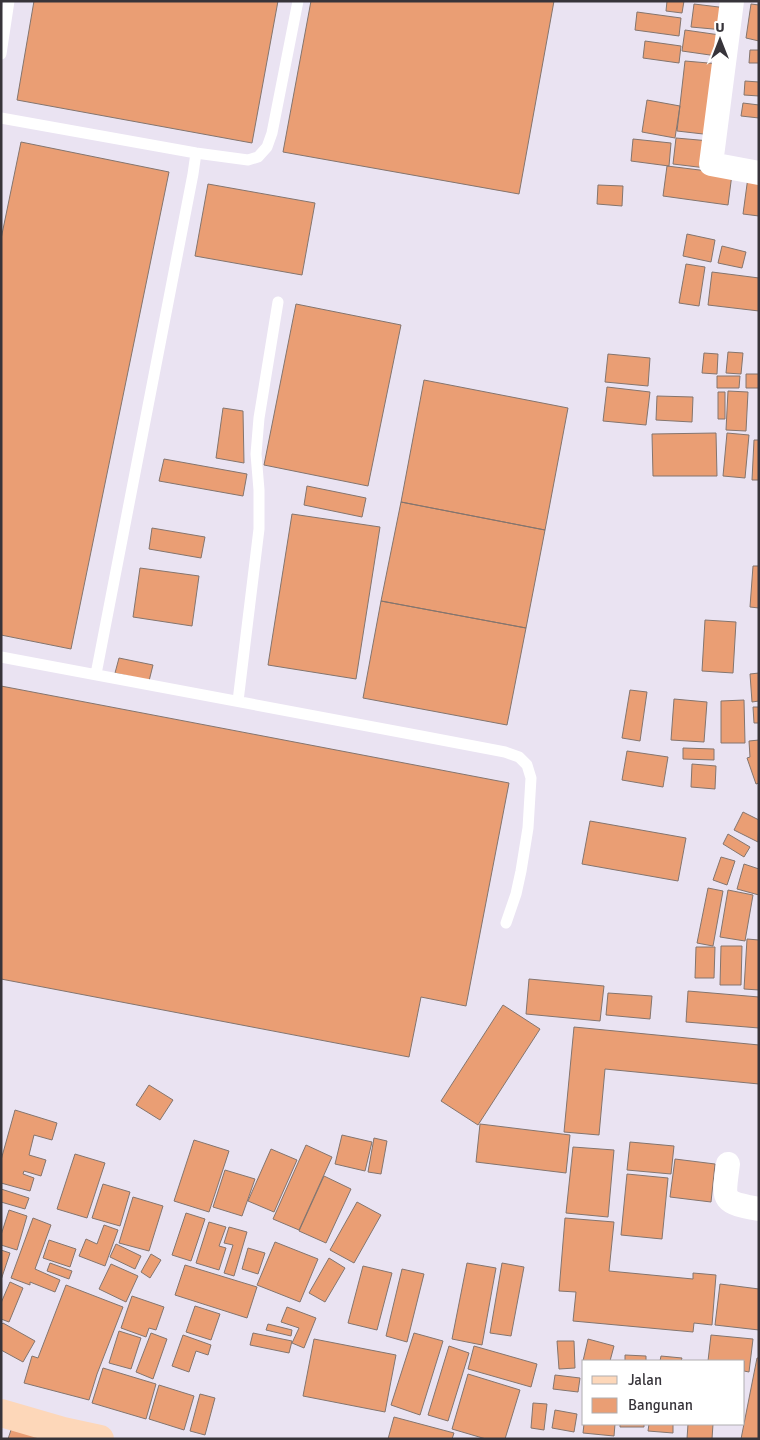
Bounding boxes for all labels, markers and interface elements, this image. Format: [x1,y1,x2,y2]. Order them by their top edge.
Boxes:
north arrow [695,15,745,65]
text: U [715,19,725,36]
legend [582,1360,745,1425]
text: Jalan [628,1371,662,1389]
text: Bangunan [628,1396,693,1414]

